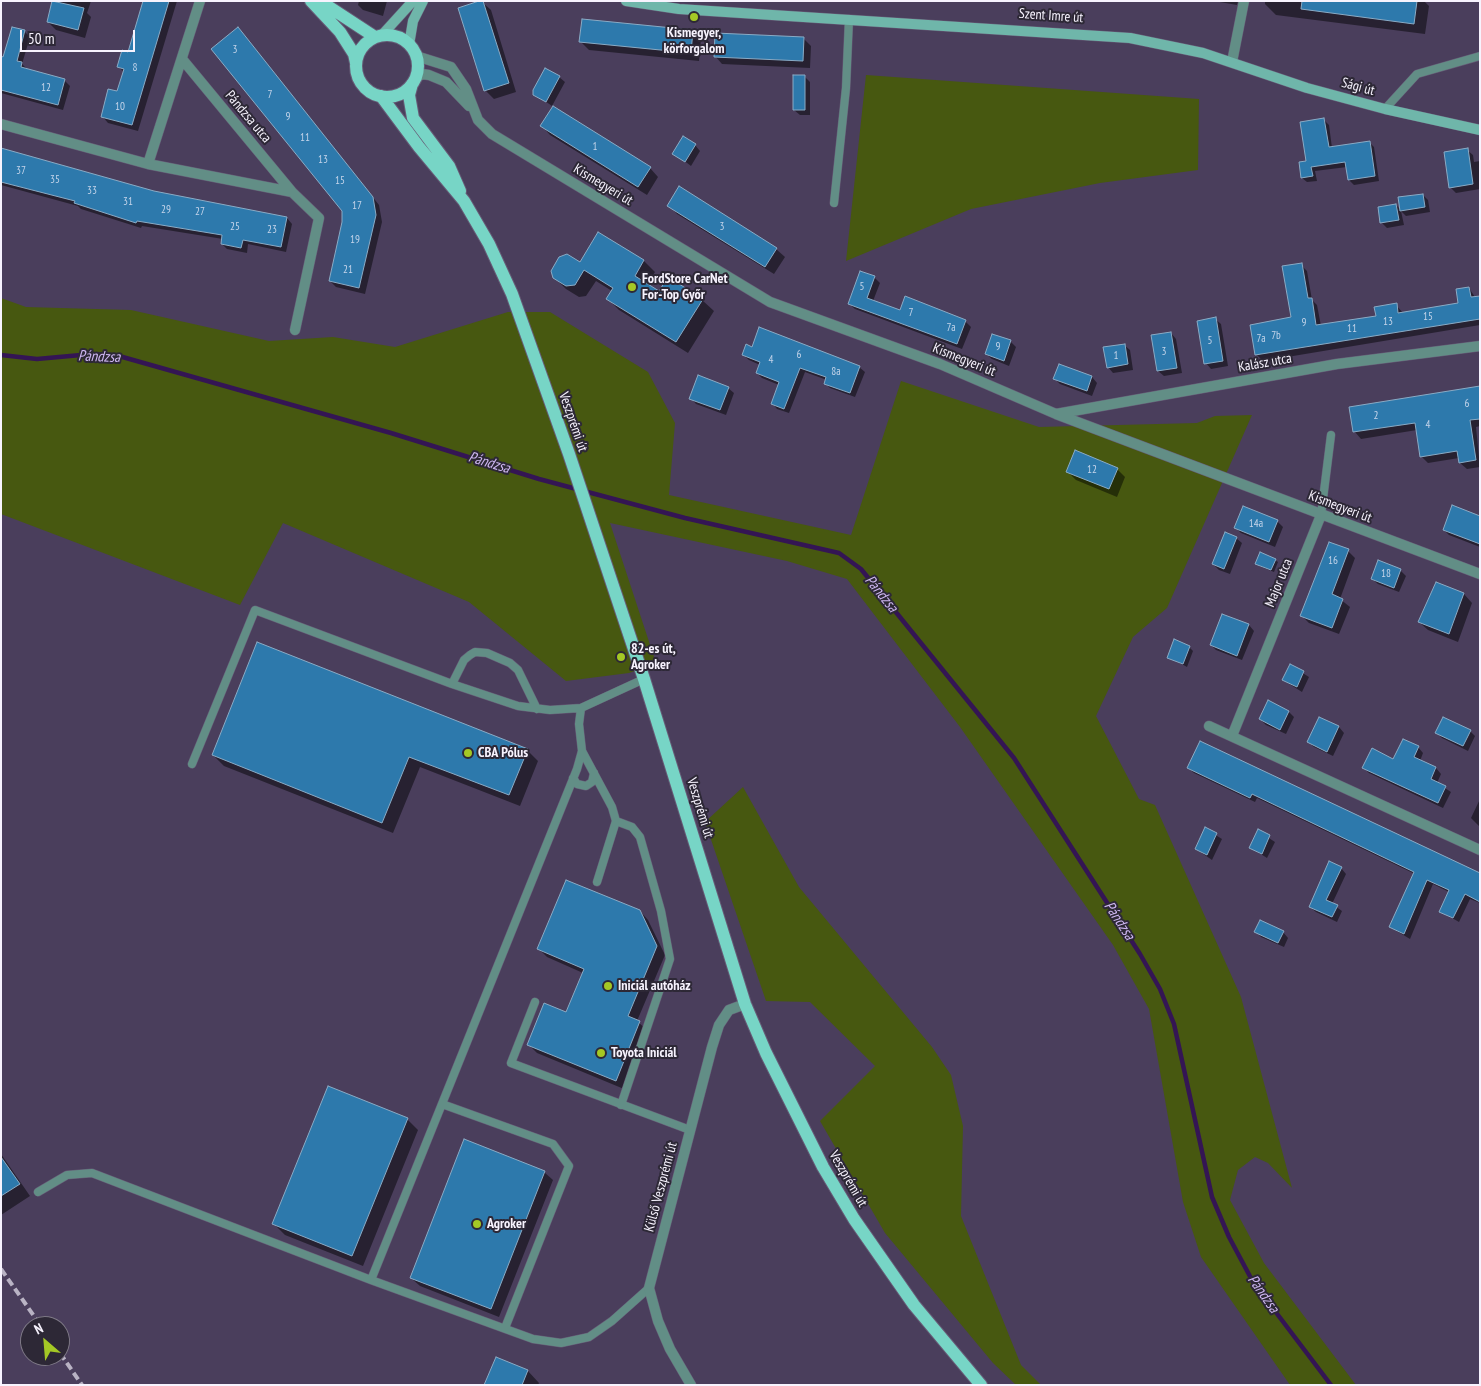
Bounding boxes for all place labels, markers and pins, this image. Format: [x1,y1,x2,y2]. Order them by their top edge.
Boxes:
marker: Kismegyer, körforgalom [688,11,700,23]
place label: Kismegyer, körforgalom [664,25,724,58]
place label: FordStore CarNet For-Top Győr [642,271,728,304]
marker: FordStore CarNet For-Top Győr [626,281,638,293]
place label: 82-es út, Agroker [631,641,676,674]
marker: 82-es út, Agroker [615,651,627,663]
place label: CBA Pólus [478,745,528,761]
marker: CBA Pólus [462,747,474,759]
place label: Iniciál autóház [618,978,691,994]
marker: Iniciál autóház [602,980,614,992]
place label: Toyota Iniciál [611,1045,677,1061]
marker: Toyota Iniciál [595,1047,607,1059]
place label: Agroker [487,1216,526,1232]
marker: Agroker [471,1218,483,1230]

